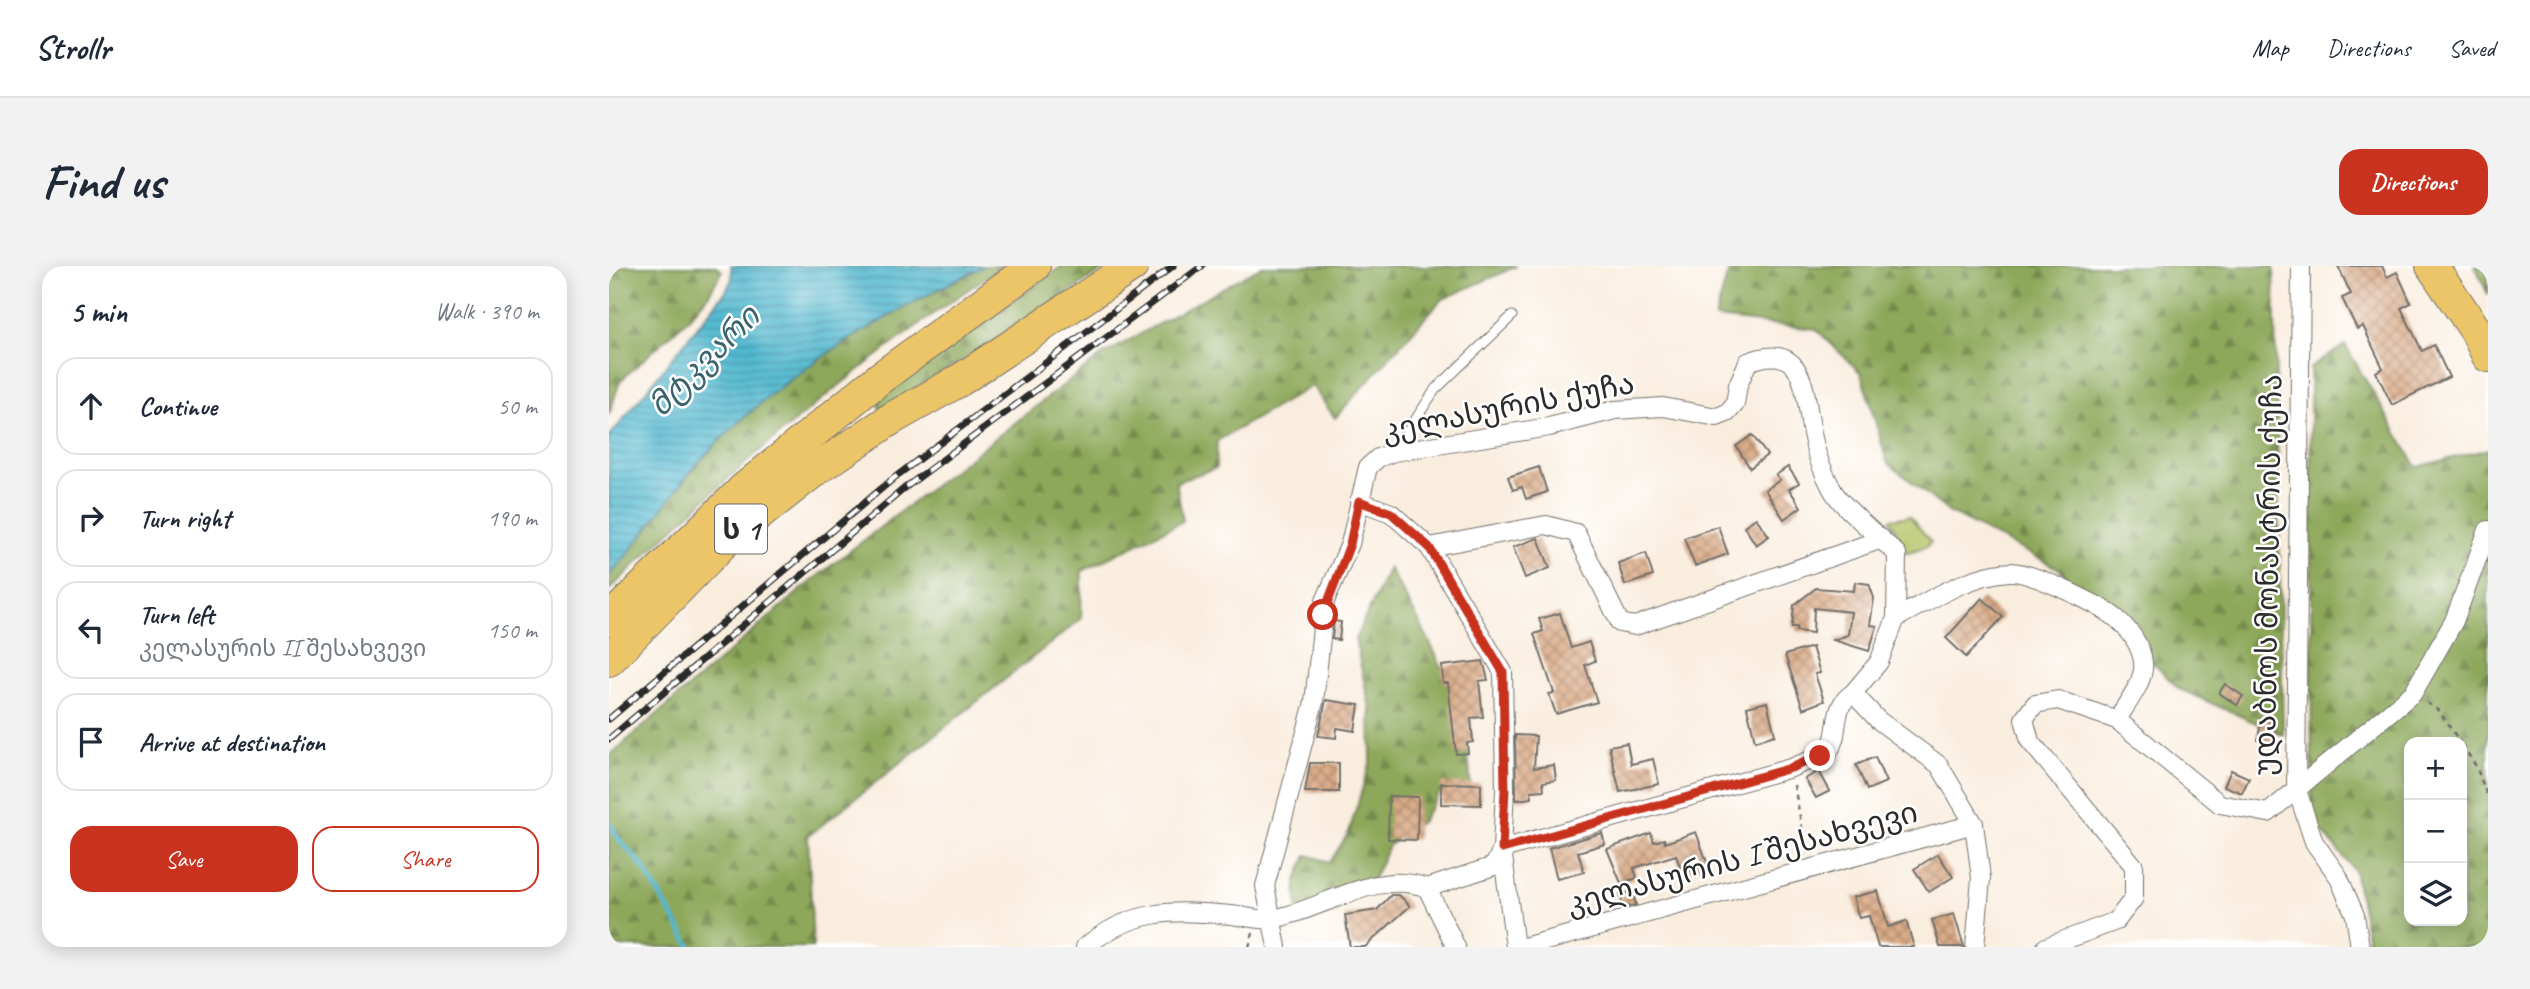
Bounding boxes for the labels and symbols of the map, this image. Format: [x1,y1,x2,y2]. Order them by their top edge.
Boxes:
water label: მტკვარი [640,295,770,425]
street label: კელასურის ქუჩა [1379,364,1637,450]
street label: უდაბნოს მონასტრის ქუჩა [2245,374,2291,776]
road number: ს 1 [715,504,767,554]
route start [1307,599,1338,630]
route end [1804,740,1835,771]
street label: კელასურის I შესახვევი [1562,793,1922,923]

